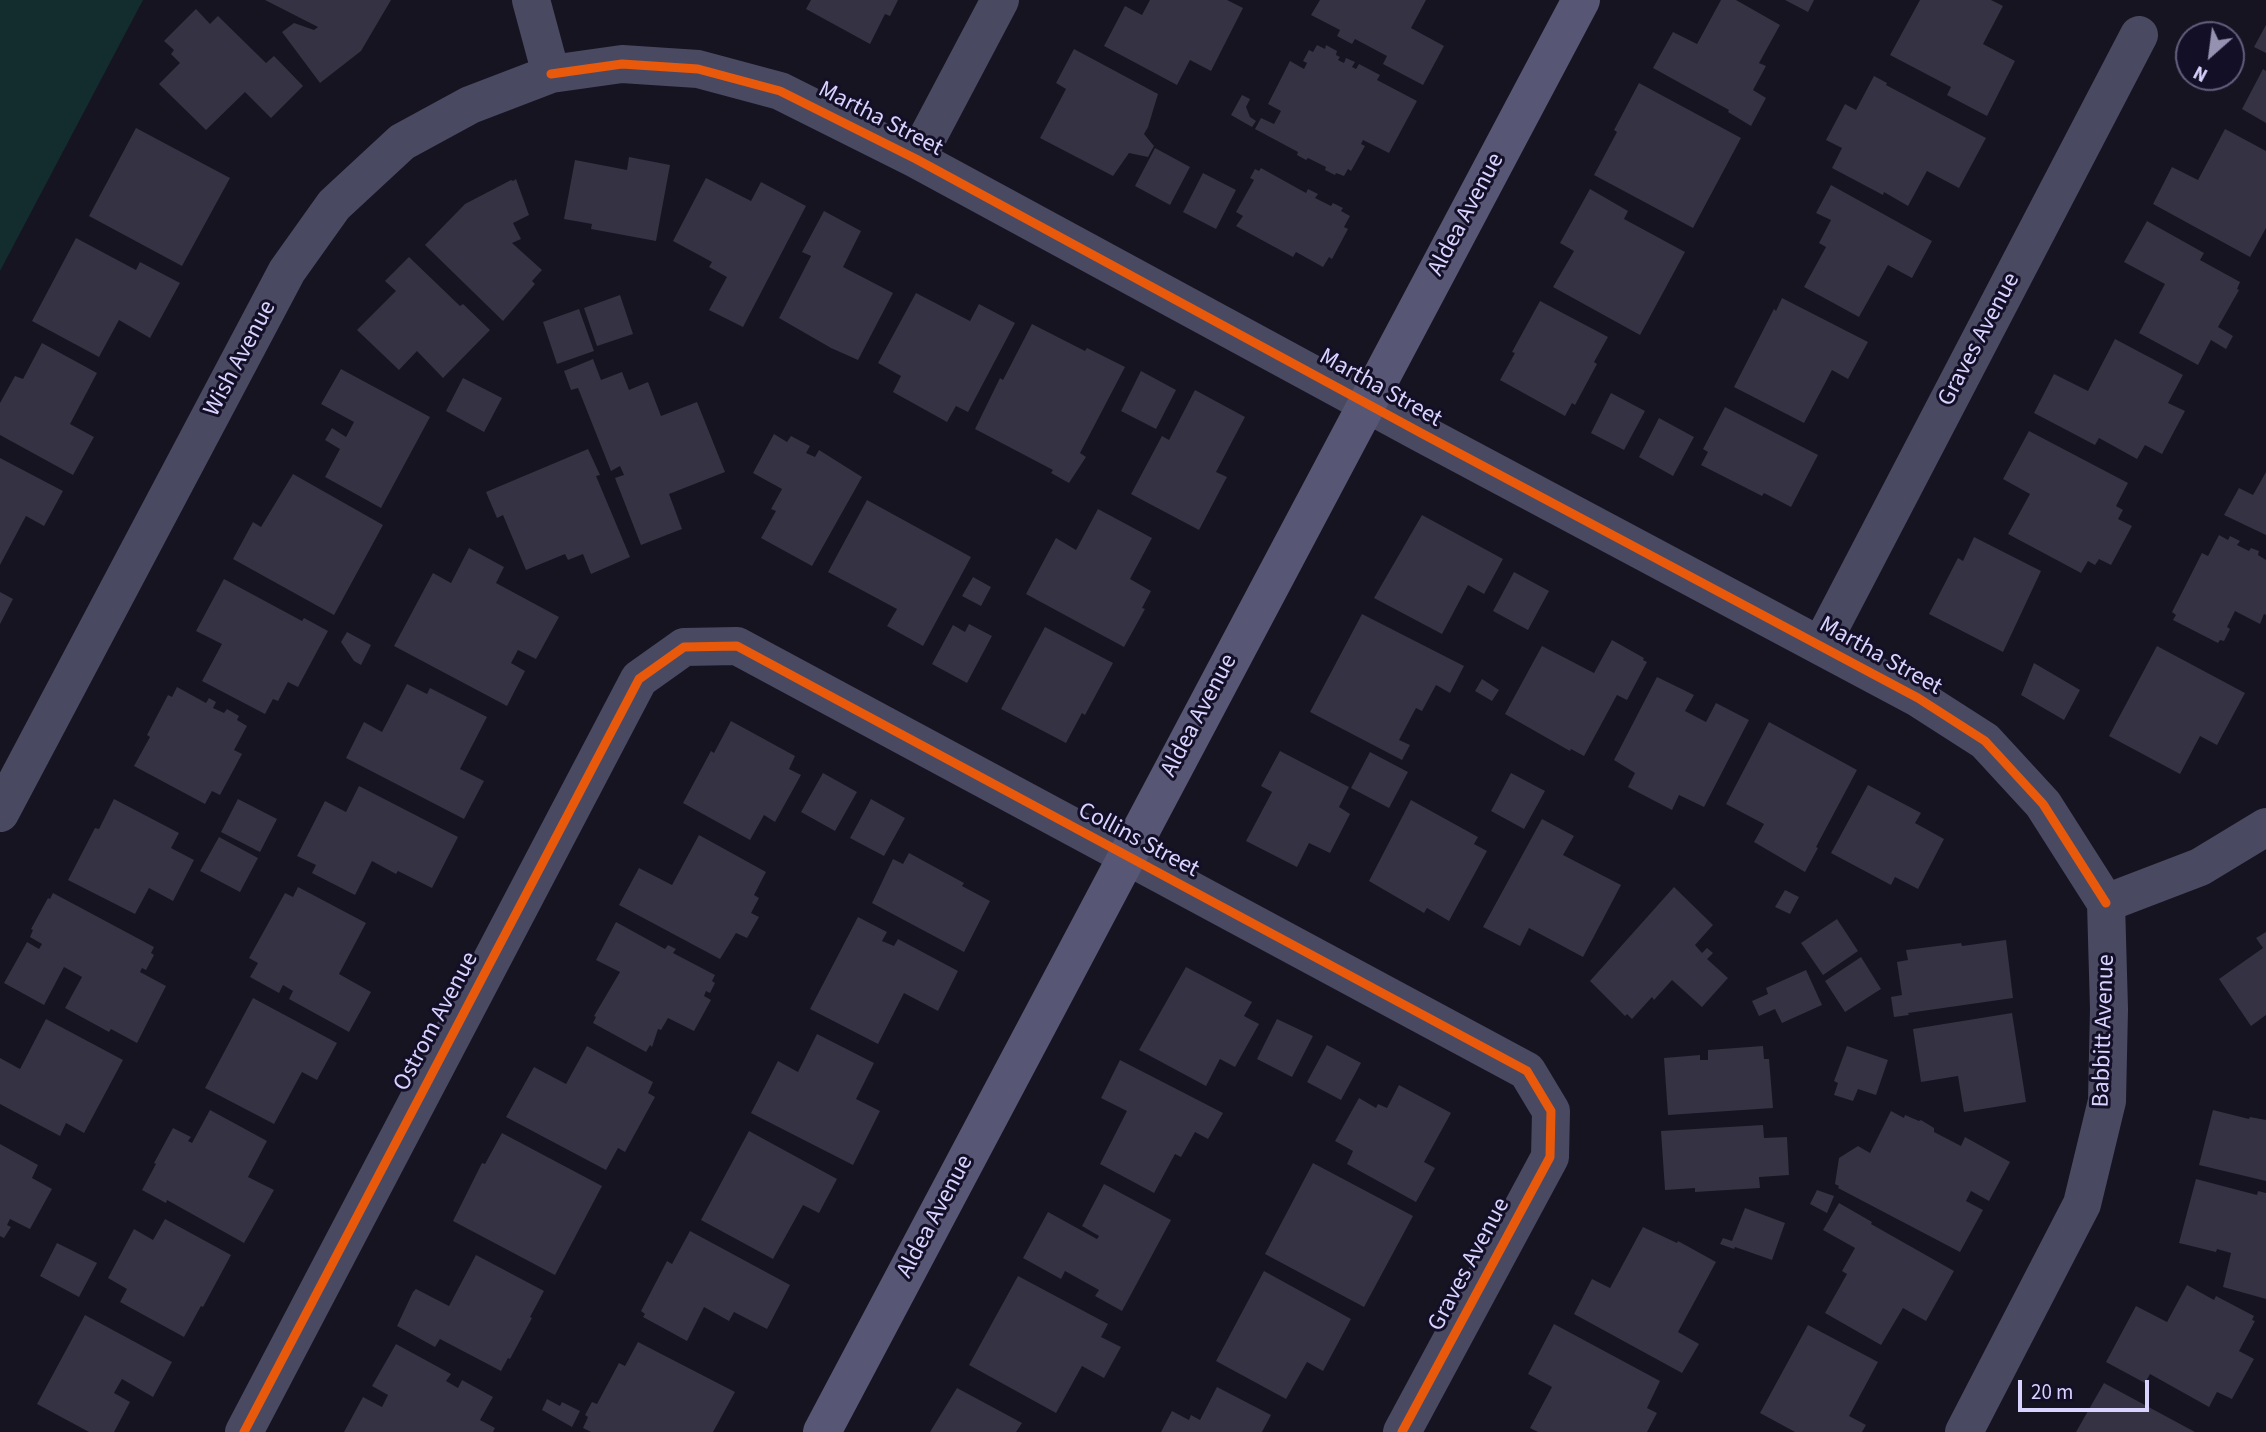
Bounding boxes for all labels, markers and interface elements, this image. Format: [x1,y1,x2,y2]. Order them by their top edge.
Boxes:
north arrow [2175,21,2245,91]
text: N [2189,58,2213,88]
street label: Martha Street [813,76,947,164]
street label: Aldea Avenue [1423,149,1511,281]
street label: Graves Avenue [1933,269,2027,411]
street label: Wish Avenue [199,296,283,422]
street label: Martha Street [1314,343,1446,435]
street label: Martha Street [1814,611,1946,703]
street label: Aldea Avenue [1156,650,1244,782]
street label: Collins Street [1073,797,1203,885]
street label: Ostrom Avenue [388,948,486,1096]
street label: Babbitt Avenue [2088,954,2122,1108]
street label: Aldea Avenue [892,1151,980,1283]
street label: Graves Avenue [1423,1194,1517,1336]
scale bar [2021,1366,2152,1410]
text: 20 m [2031,1377,2073,1407]

